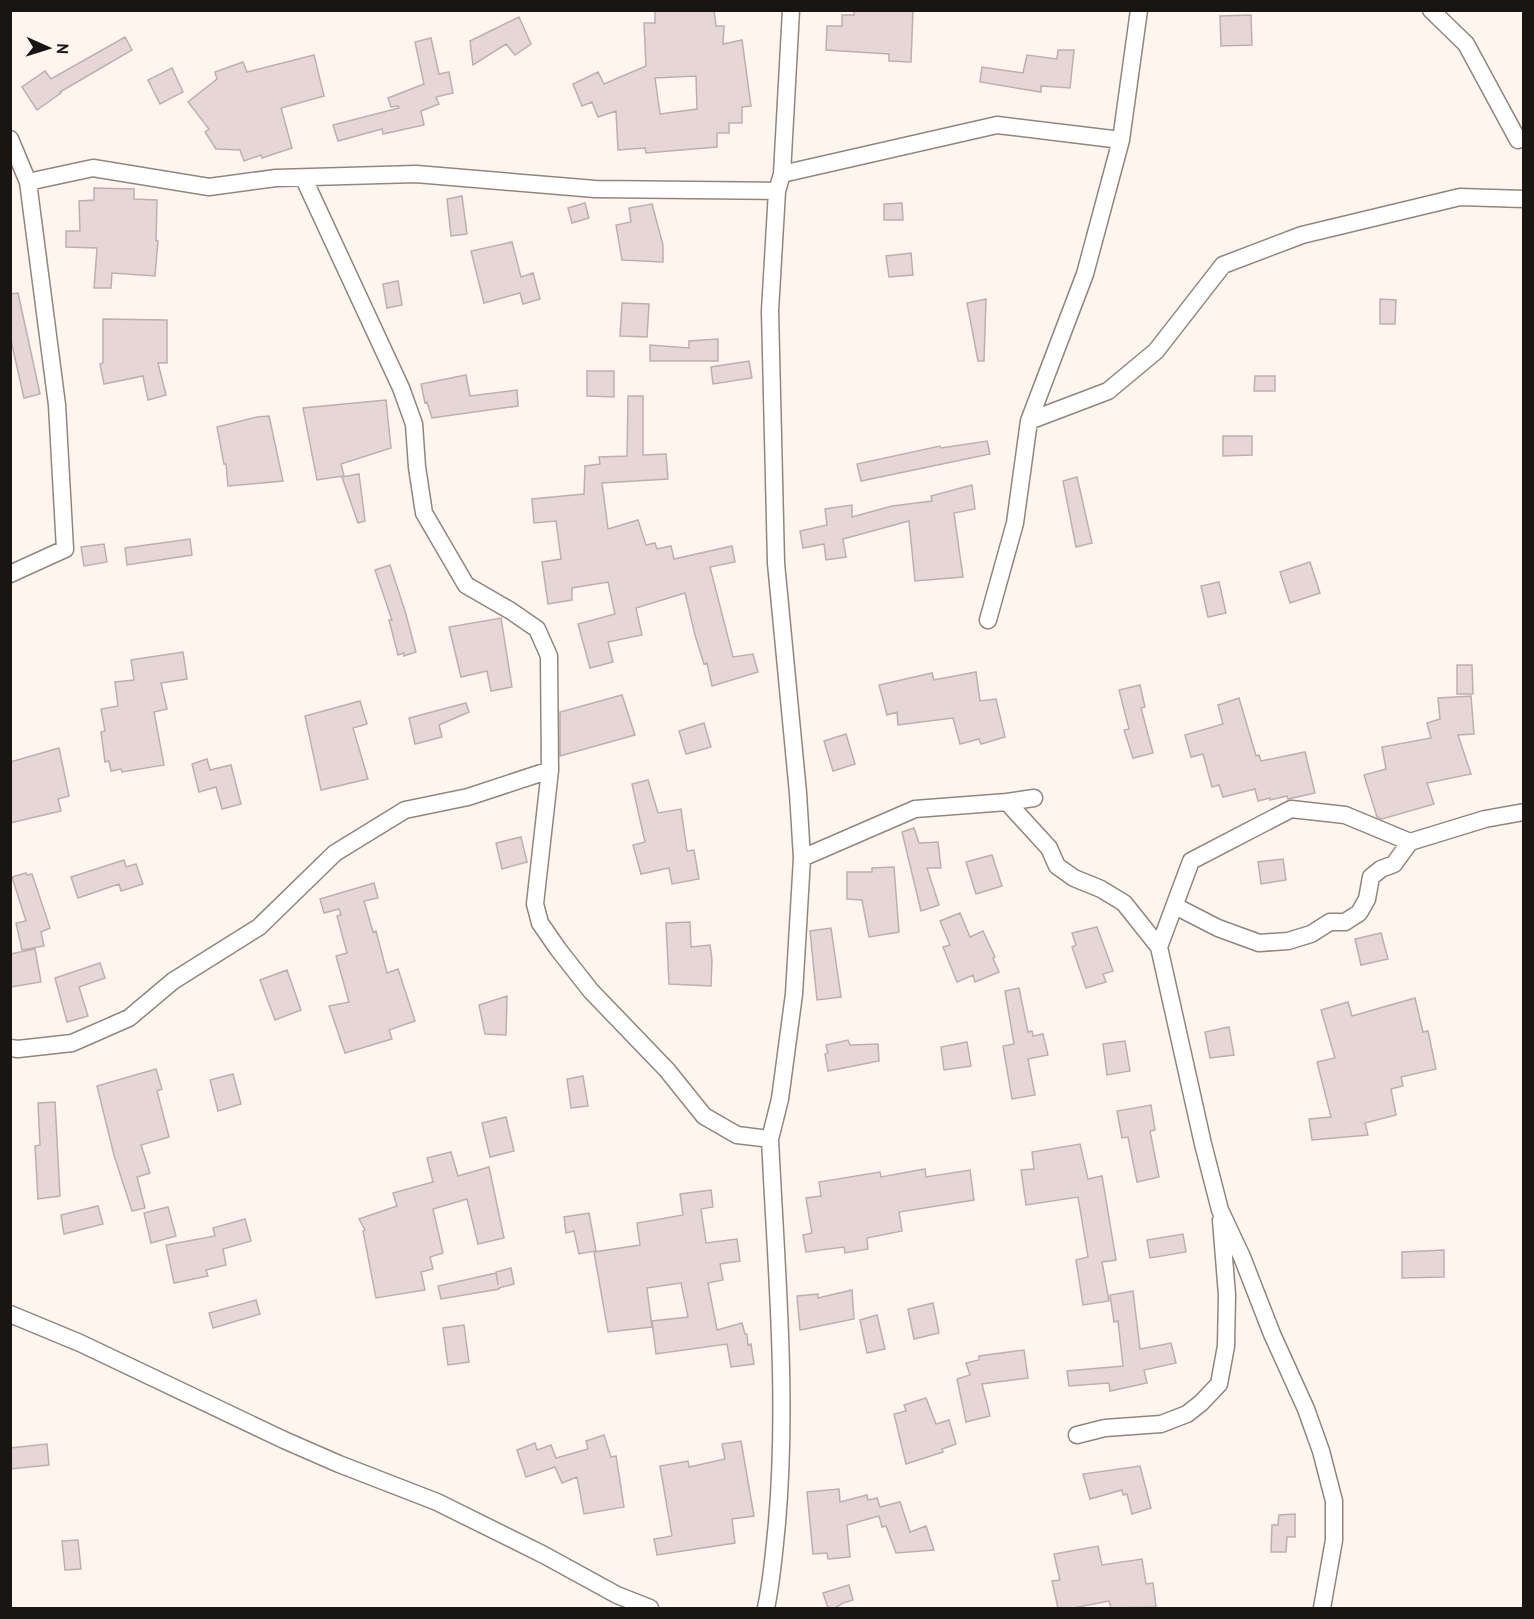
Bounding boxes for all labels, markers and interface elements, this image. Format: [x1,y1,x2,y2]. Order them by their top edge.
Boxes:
north arrow [18,18,78,78]
text: N [53,43,73,55]

